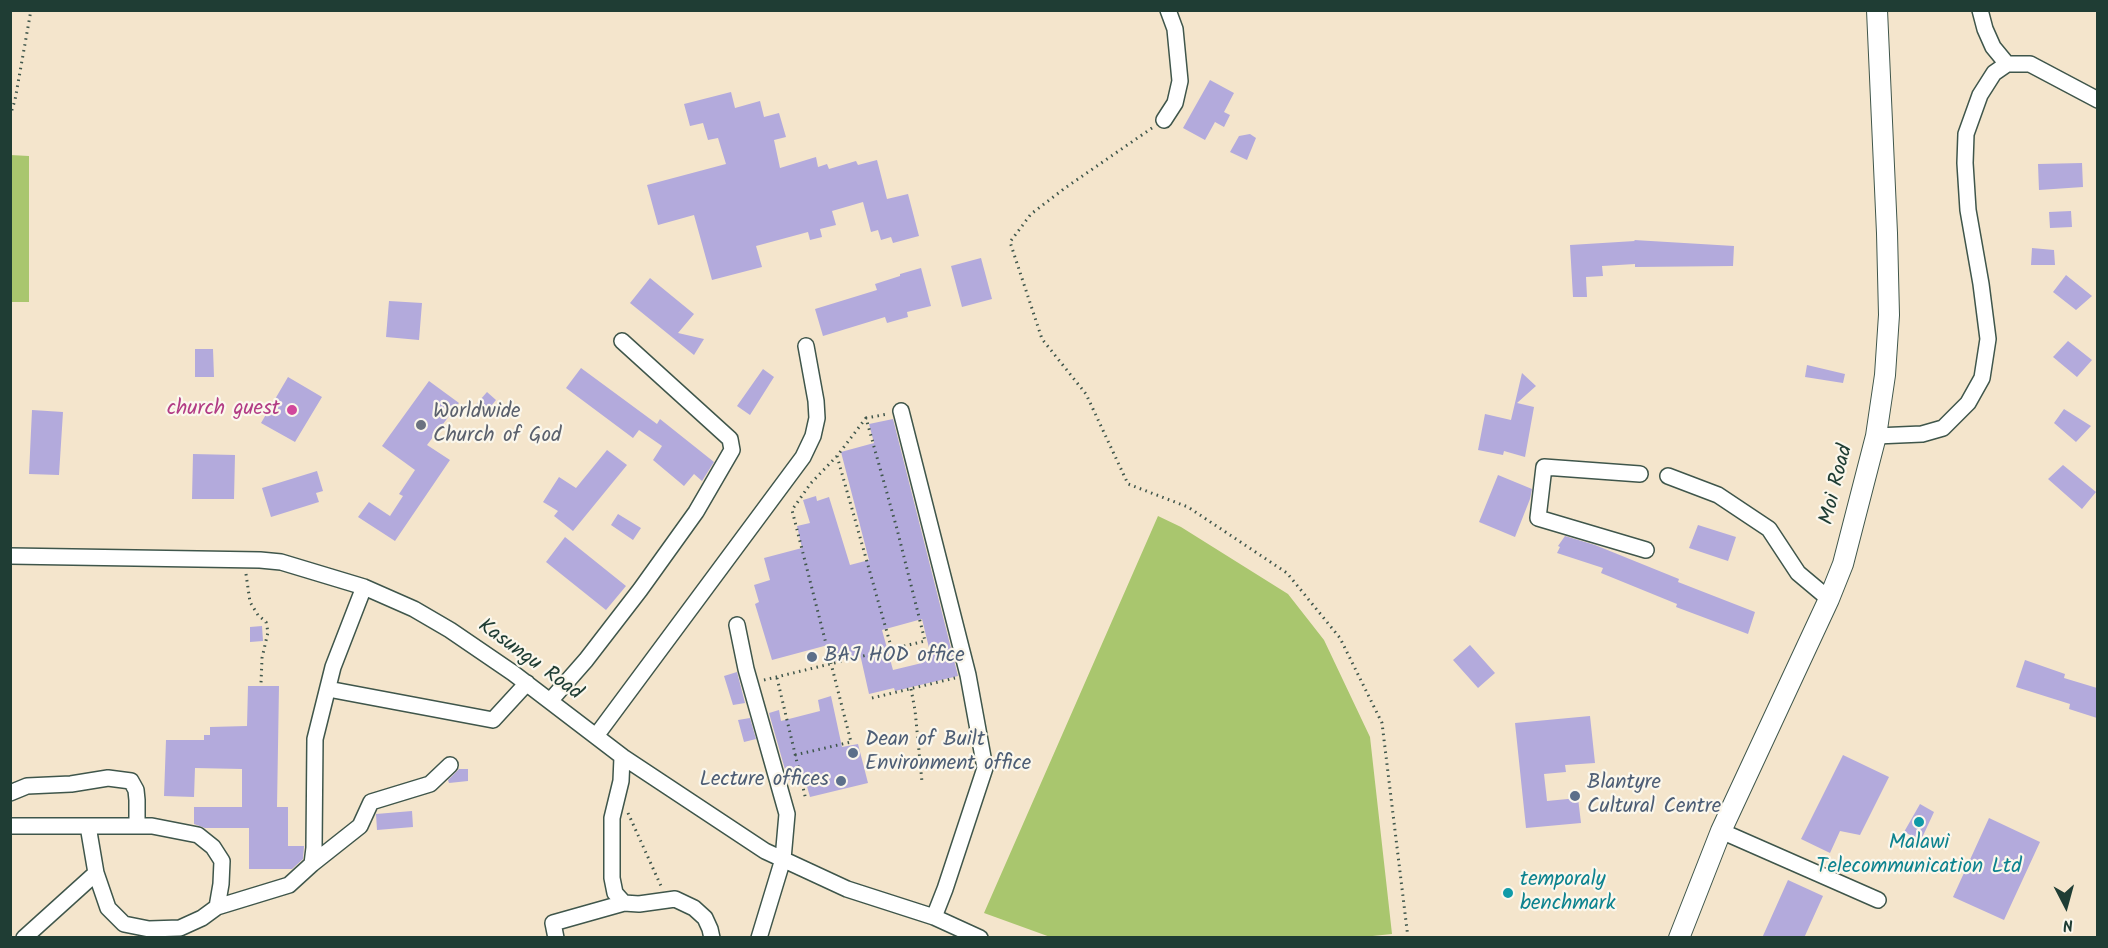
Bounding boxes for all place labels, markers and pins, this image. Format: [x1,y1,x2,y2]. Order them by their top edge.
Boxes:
place label: church guest [167,397,280,423]
place label: Worldwide Church of God [433,400,562,450]
marker: church guest [285,403,299,417]
marker: Worldwide Church of God [414,418,428,432]
place label: BAJ HOD office [824,644,965,670]
marker: BAJ HOD office [805,650,819,664]
place label: Dean of Built Environment office [865,728,1031,778]
marker: Dean of Built Environment office [846,746,860,760]
place label: Lecture offices [699,768,829,794]
place label: Blantyre Cultural Centre [1587,771,1721,821]
marker: Lecture offices [834,774,848,788]
marker: Blantyre Cultural Centre [1568,789,1582,803]
marker: Malawi Telecommunication Ltd [1912,815,1926,829]
place label: Malawi Telecommunication Ltd [1816,831,2022,881]
place label: temporaly benchmark [1520,868,1616,918]
marker: temporaly benchmark [1501,886,1515,900]

